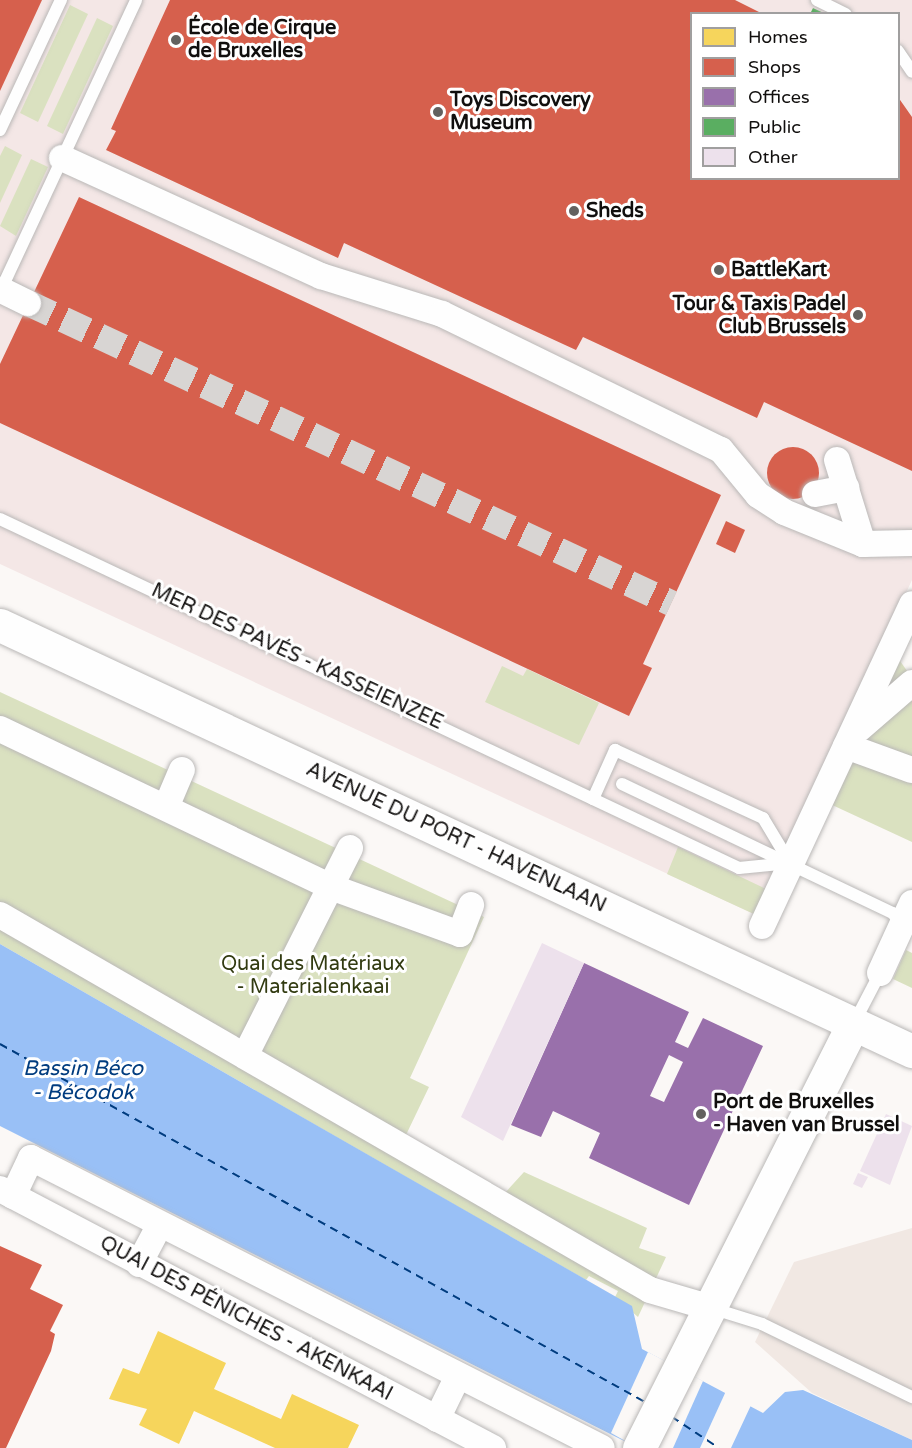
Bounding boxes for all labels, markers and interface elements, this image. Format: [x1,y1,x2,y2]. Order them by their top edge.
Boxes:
legend [690,12,900,180]
place label: École de Cirque de Bruxelles [188,16,336,63]
text: Homes [748,26,808,48]
marker: École de Cirque de Bruxelles [169,33,183,47]
text: Shops [748,56,801,78]
text: Offices [748,86,810,108]
place label: Toys Discovery Museum [450,88,591,135]
marker: Toys Discovery Museum [431,105,445,119]
text: Public [748,116,801,138]
text: Other [748,146,798,168]
place label: Sheds [586,199,644,223]
marker: Sheds [567,204,581,218]
place label: BattleKart [731,258,827,282]
marker: BattleKart [712,263,726,277]
place label: Tour & Taxis Padel Club Brussels [673,292,846,339]
marker: Tour & Taxis Padel Club Brussels [851,308,865,322]
street label: MER DES PAVÉS - KASSEIENZEE [147,579,447,735]
street label: AVENUE DU PORT - HAVENLAAN [302,758,610,918]
park label: Quai des Matériaux - Materialenkaai [221,953,405,1000]
water label: Bassin Béco - Bécodok [23,1056,143,1106]
place label: Port de Bruxelles - Haven van Brussel [713,1090,900,1137]
marker: Port de Bruxelles - Haven van Brussel [694,1107,708,1121]
street label: QUAI DES PÉNICHES - AKENKAAI [96,1231,396,1407]

